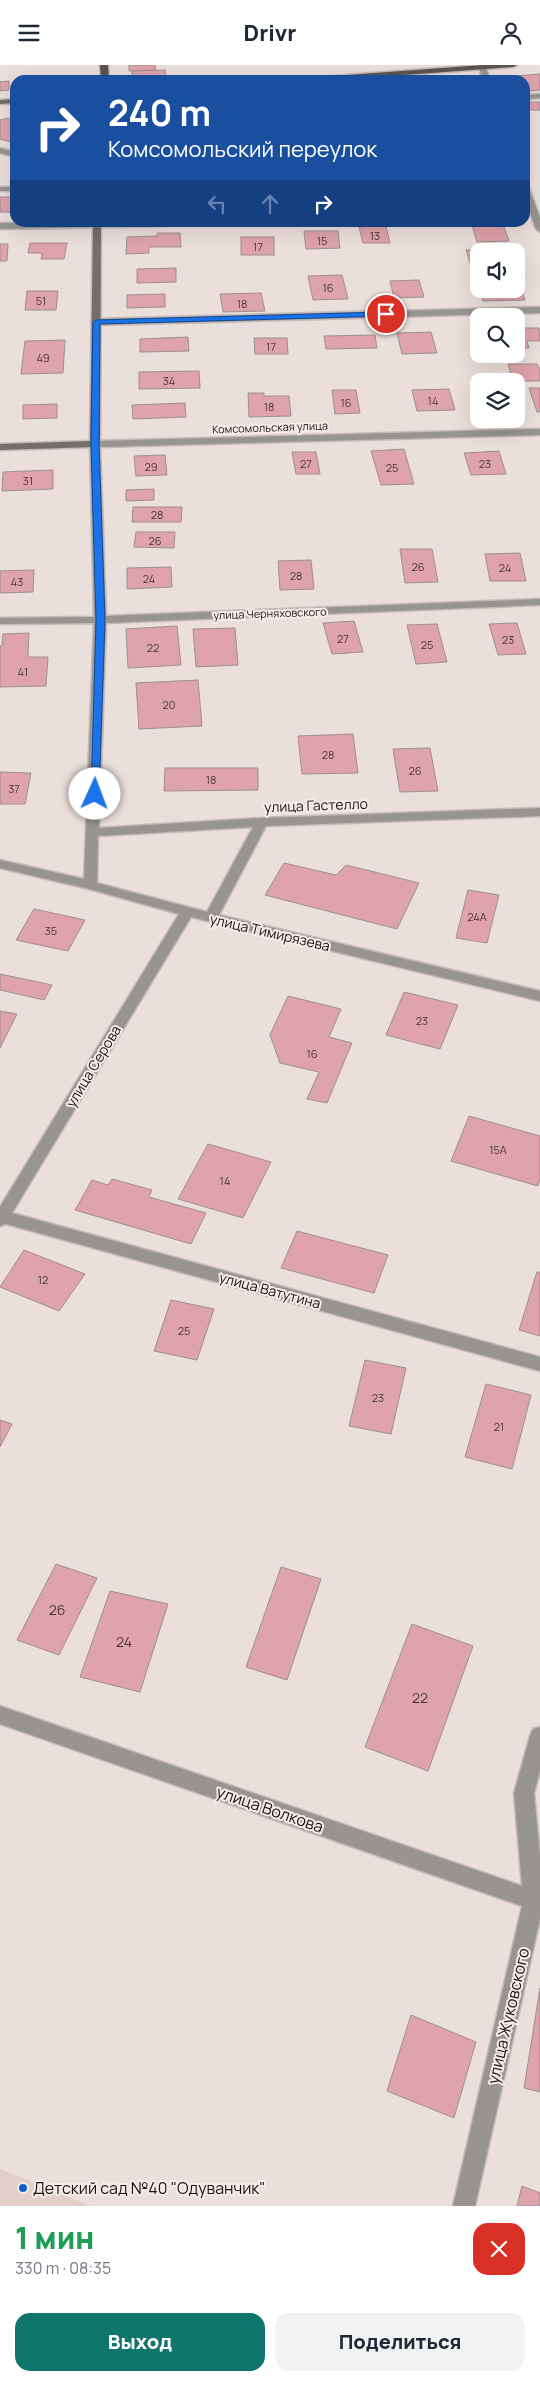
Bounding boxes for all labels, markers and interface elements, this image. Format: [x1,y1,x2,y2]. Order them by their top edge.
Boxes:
text: Drivr [244,18,296,48]
icon: menu [15,19,43,47]
icon: person [497,19,525,47]
text: 240 m [108,89,211,137]
icon: right [25,95,90,160]
text: Комсомольский переулок [108,134,377,164]
icon: left [203,190,231,218]
icon: ahead [256,190,284,218]
icon: right [309,190,337,218]
house number: 13 [370,228,380,243]
house number: 15 [317,233,327,248]
house number: 17 [253,239,263,254]
map controls [470,243,525,428]
button: sound [470,243,525,298]
house number: 16 [322,280,334,295]
house number: 51 [36,293,46,308]
pin [365,293,407,335]
house number: 18 [237,296,247,311]
icon: arrive [372,300,400,328]
button: search [470,308,525,363]
house number: 17 [266,339,276,354]
house number: 49 [36,350,50,365]
house number: 34 [163,373,175,388]
button: layers [470,373,525,428]
house number: 14 [428,393,438,408]
house number: 16 [340,395,352,410]
house number: 18 [264,399,274,414]
street label: Комсомольская улица [212,417,328,437]
house number: 27 [300,456,312,471]
house number: 23 [479,456,491,471]
house number: 29 [144,459,158,474]
house number: 25 [386,460,398,475]
house number: 31 [23,473,33,488]
house number: 28 [151,507,163,522]
house number: 26 [148,533,162,548]
house number: 26 [411,559,425,574]
house number: 24 [499,560,511,575]
house number: 28 [290,568,302,583]
house number: 24 [143,571,155,586]
house number: 43 [11,574,23,589]
street label: улица Черняховского [213,604,327,622]
house number: 27 [337,631,349,646]
house number: 23 [502,632,514,647]
house number: 25 [421,637,433,652]
house number: 22 [147,640,159,655]
house number: 41 [18,664,28,679]
house number: 20 [163,697,175,712]
house number: 28 [322,747,334,762]
house number: 26 [408,763,422,778]
position arrow [68,767,120,819]
house number: 18 [206,772,216,787]
house number: 37 [8,781,20,796]
street label: улица Гастелло [264,794,368,816]
street label: улица Тимирязева [208,909,332,955]
house number: 24А [467,909,487,924]
house number: 35 [45,923,57,938]
house number: 23 [416,1013,428,1028]
street label: улица Серова [61,1022,125,1110]
house number: 16 [306,1046,318,1061]
house number: 15А [489,1142,507,1157]
house number: 14 [220,1173,230,1188]
street label: улица Ватутина [217,1267,323,1313]
house number: 12 [38,1272,48,1287]
house number: 25 [178,1323,190,1338]
house number: 23 [372,1390,384,1405]
house number: 21 [494,1419,504,1434]
house number: 26 [49,1600,65,1619]
house number: 24 [116,1632,132,1651]
house number: 22 [412,1688,428,1707]
street label: улица Волкова [214,1780,326,1838]
street label: улица Жуковского [482,1946,534,2086]
place label: Детский сад №40 "Одуванчик" [33,2177,266,2199]
marker: Детский сад №40 "Одуванчик" [17,2182,29,2194]
text: 1 мин [15,2217,94,2258]
button: close [473,2223,525,2275]
text: 330 m · 08:35 [15,2257,111,2279]
button: Выход [15,2313,265,2371]
button: Поделиться [275,2313,525,2371]

